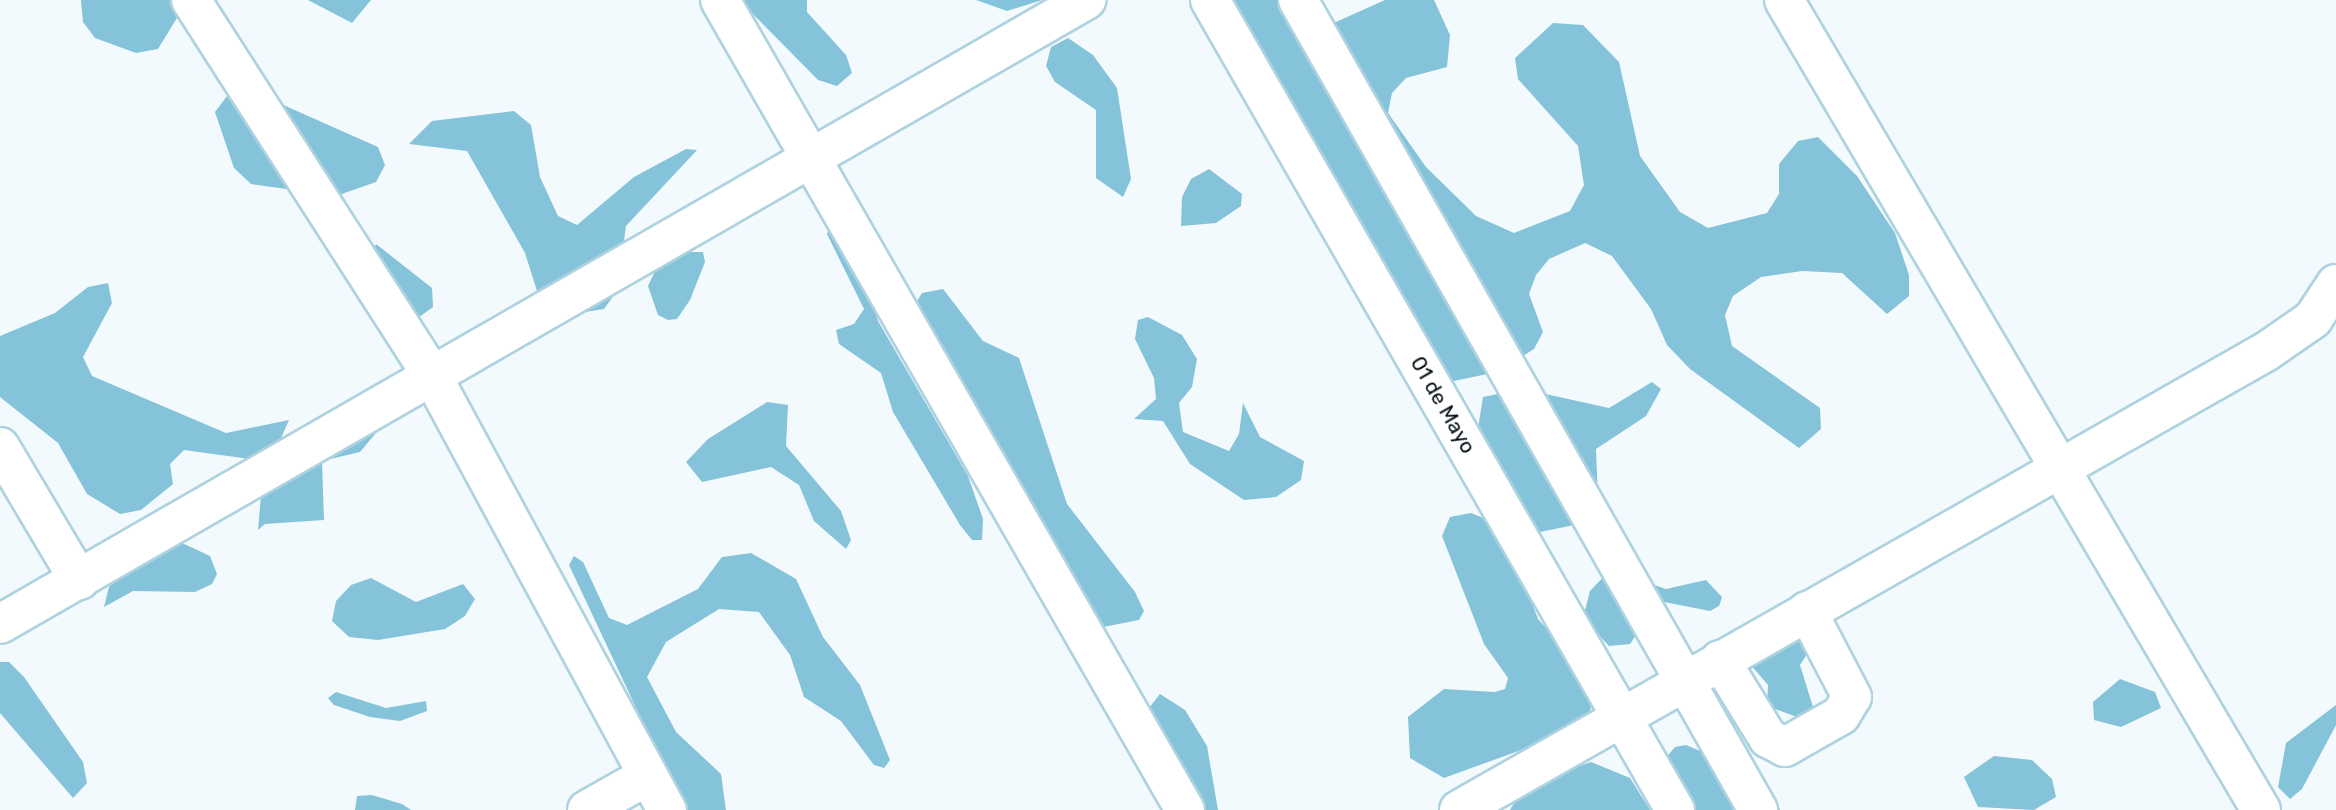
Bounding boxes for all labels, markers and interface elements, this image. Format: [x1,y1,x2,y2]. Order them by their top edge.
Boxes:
street label: 01 de Mayo [1405,352,1481,458]

